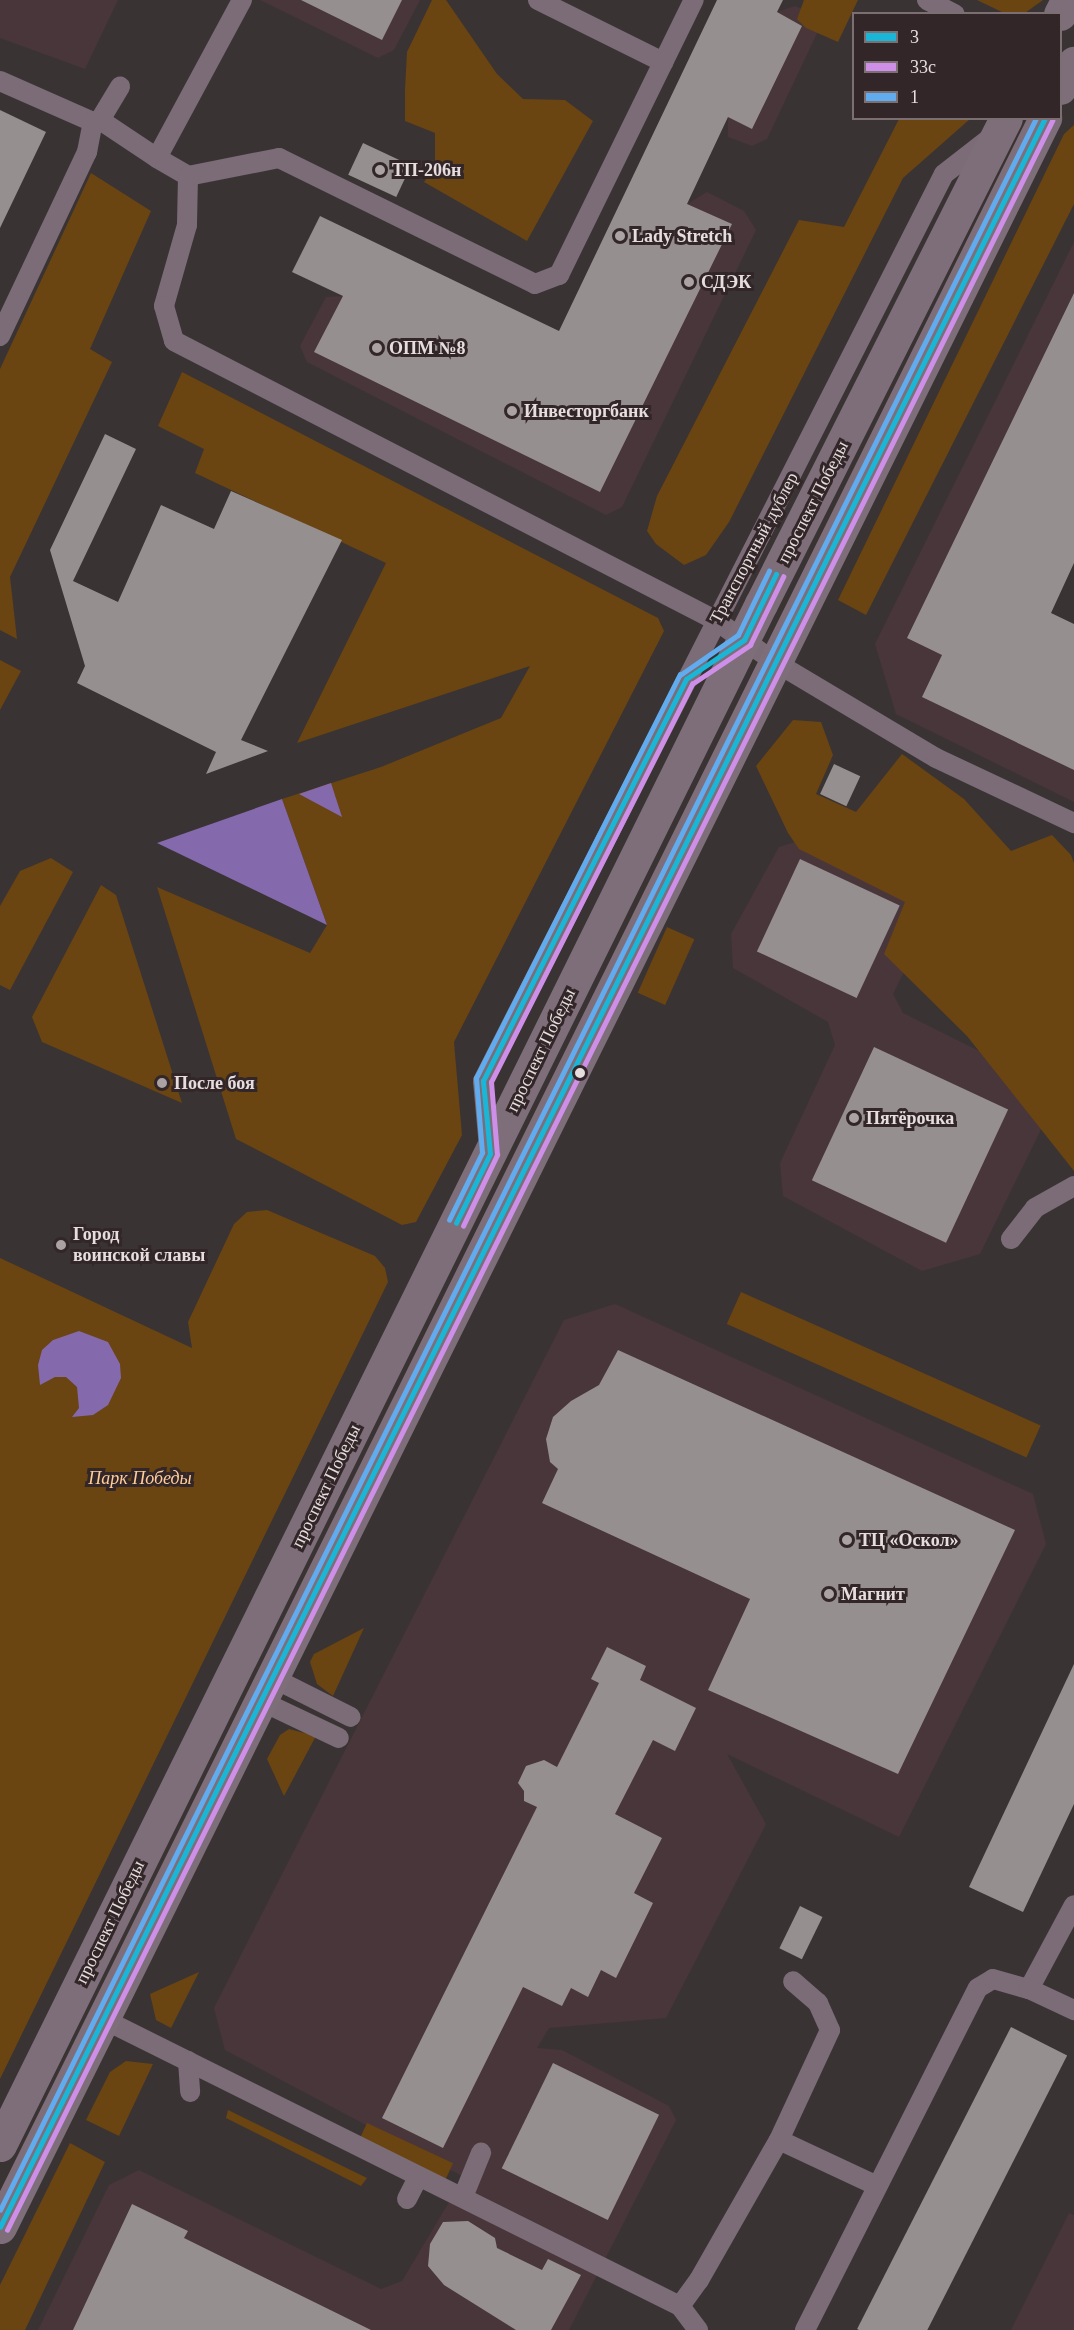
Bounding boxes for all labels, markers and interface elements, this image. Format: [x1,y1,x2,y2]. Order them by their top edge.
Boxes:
legend [852,12,1062,120]
text: 3 [910,27,919,47]
text: 33с [910,57,936,77]
text: 1 [910,87,919,107]
place label: ТП-206н [392,159,461,181]
marker: ТП-206н [373,163,387,177]
place label: Lady Stretch [632,225,732,247]
marker: Lady Stretch [613,229,627,243]
place label: СДЭК [701,271,751,293]
marker: СДЭК [682,275,696,289]
place label: ОПМ №8 [389,337,466,359]
marker: ОПМ №8 [370,341,384,355]
place label: Инвесторгбанк [524,400,649,422]
marker: Инвесторгбанк [505,404,519,418]
street label: проспект Победы [773,437,853,567]
street label: Транспортный дублер [705,468,803,628]
street label: проспект Победы [502,985,580,1115]
unlabelled marker [574,1067,586,1079]
place label: После боя [174,1072,255,1094]
marker: После боя [155,1076,169,1090]
place label: Пятёрочка [866,1107,954,1129]
marker: Пятёрочка [847,1111,861,1125]
place label: Город воинской славы [73,1224,205,1266]
marker: Город воинской славы [54,1238,68,1252]
street label: проспект Победы [287,1421,365,1551]
park label: Парк Победы [88,1467,192,1489]
place label: ТЦ «Оскол» [859,1529,958,1551]
marker: ТЦ «Оскол» [840,1533,854,1547]
place label: Магнит [841,1583,905,1605]
marker: Магнит [822,1587,836,1601]
street label: проспект Победы [71,1857,149,1987]

